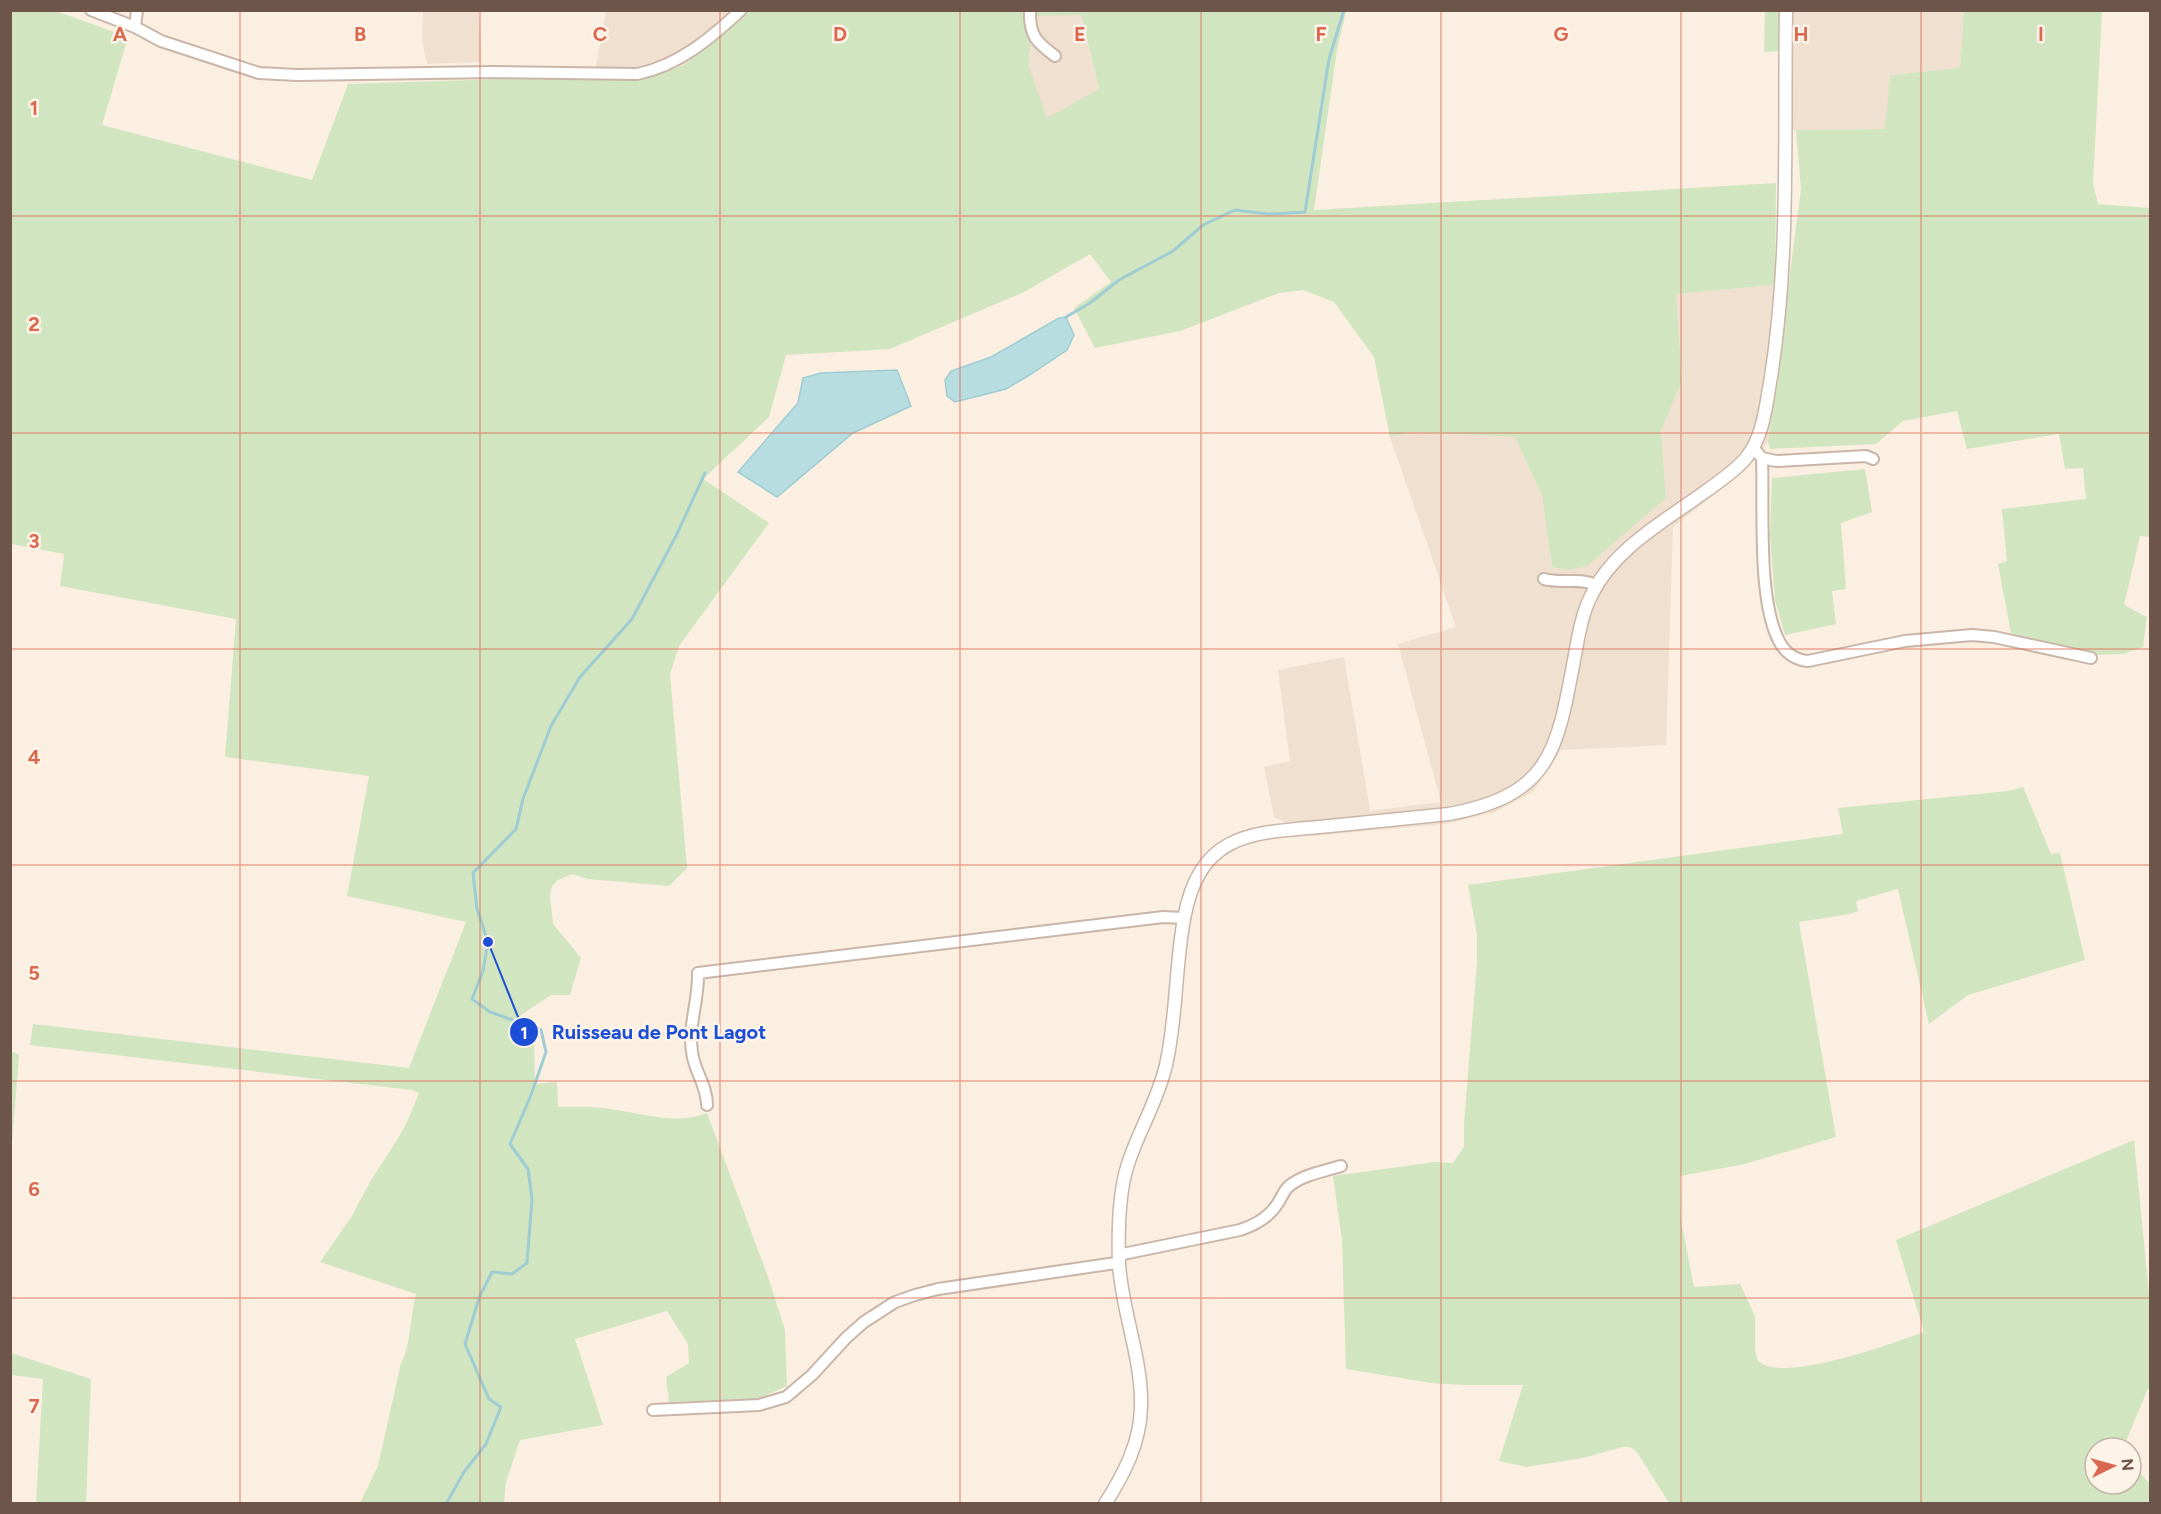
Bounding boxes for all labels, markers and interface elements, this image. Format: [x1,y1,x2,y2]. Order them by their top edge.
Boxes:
text: A [113,22,128,46]
text: B [354,22,366,46]
text: C [593,22,607,46]
text: D [833,22,847,46]
text: E [1074,22,1086,46]
text: F [1315,22,1327,46]
text: G [1554,22,1569,46]
text: H [1794,22,1809,46]
text: I [2038,22,2044,46]
text: 1 [30,96,38,120]
text: 2 [28,312,40,336]
text: 3 [28,529,40,553]
text: 4 [28,745,41,769]
text: 5 [28,961,40,985]
callout: Ruisseau de Pont Lagot [509,1013,778,1051]
text: Ruisseau de Pont Lagot [552,1020,766,1044]
text: 1 [520,1022,528,1044]
text: 6 [28,1177,40,1201]
text: 7 [28,1394,40,1418]
north arrow [2083,1436,2143,1496]
text: N [2117,1458,2137,1472]

